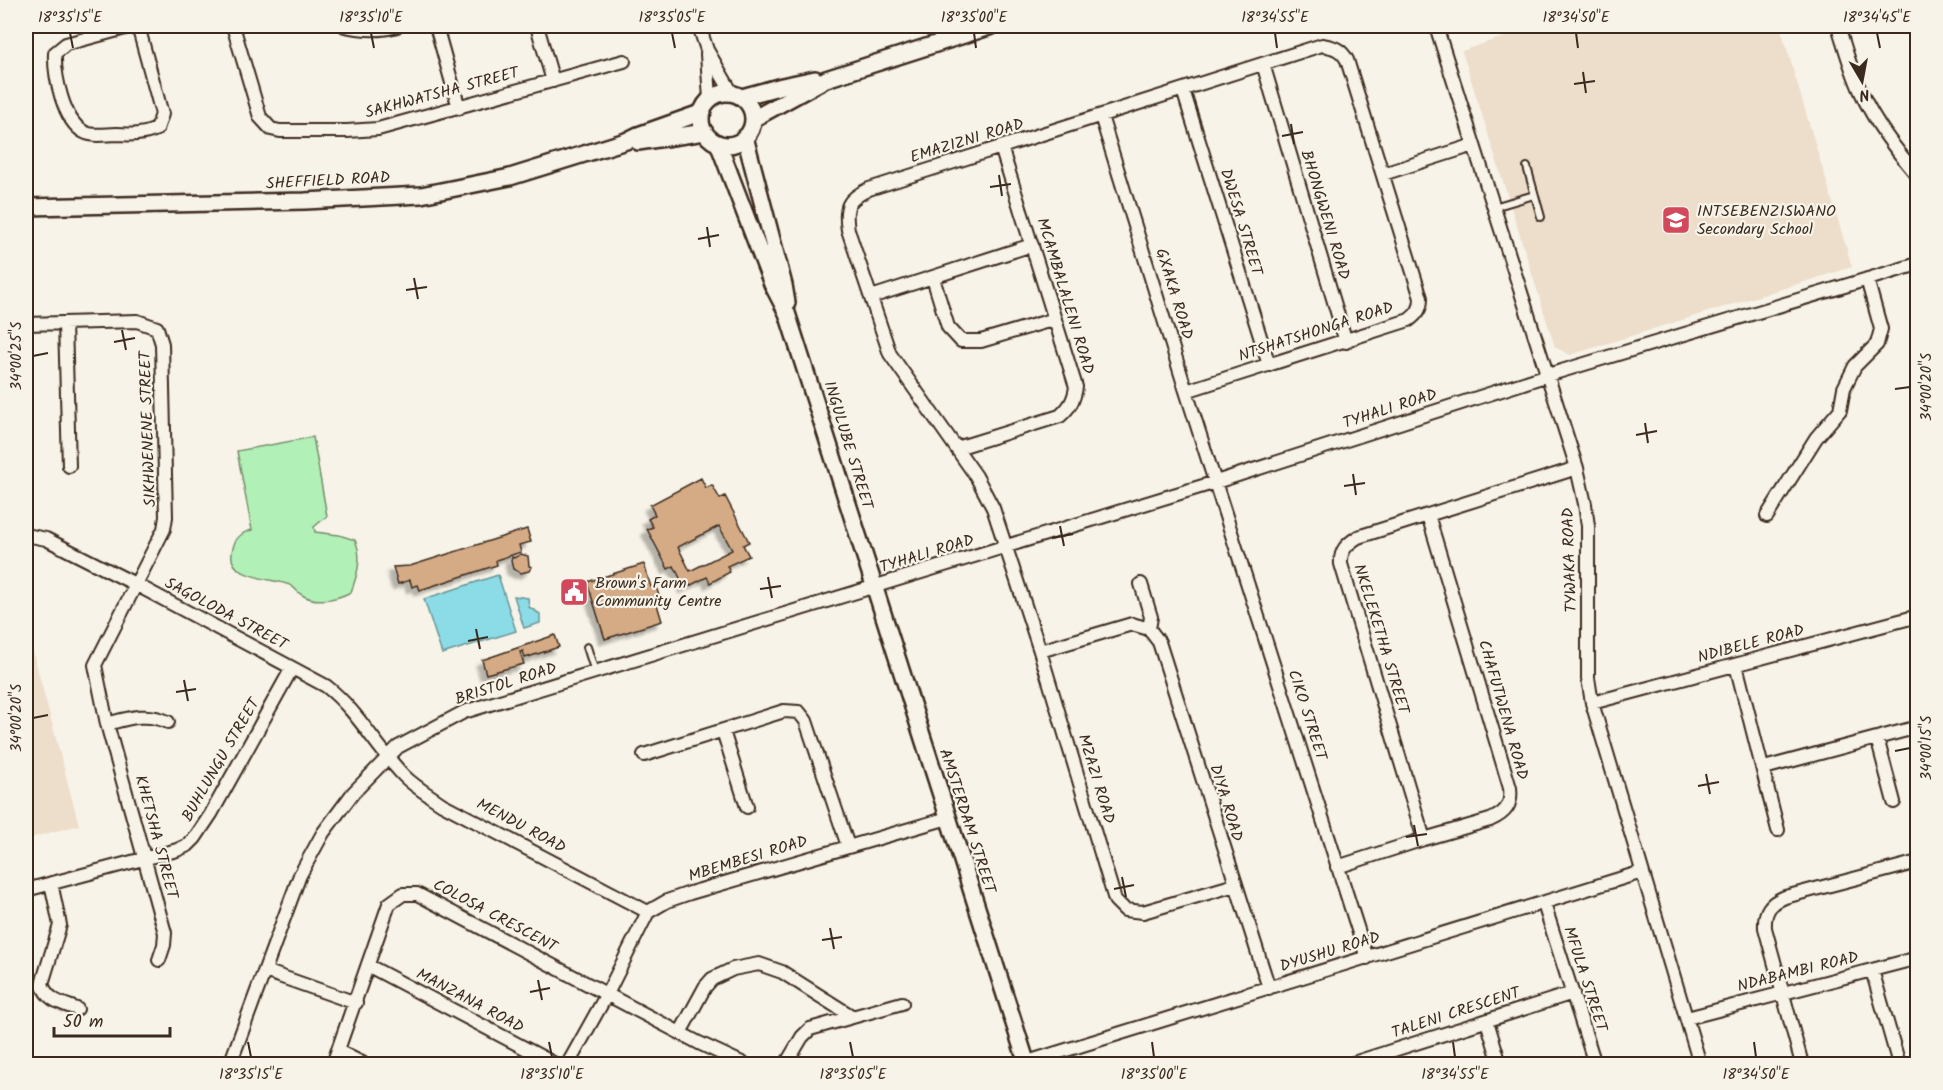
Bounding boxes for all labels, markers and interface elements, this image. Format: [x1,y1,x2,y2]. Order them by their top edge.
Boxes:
text: 18°35'15"E [38,6,103,30]
text: 18°35'10"E [339,6,404,30]
text: 18°35'05"E [639,6,707,30]
text: 18°35'00"E [941,6,1008,30]
text: 18°34'55"E [1241,6,1310,30]
text: 18°34'50"E [1542,6,1611,30]
text: 18°34'45"E [1843,6,1912,30]
north arrow [1832,51,1892,111]
street label: SAKHWATSHA STREET [362,60,523,126]
text: N [1857,81,1871,107]
street label: EMAZIZNI ROAD [907,112,1027,170]
street label: BHONGWENI ROAD [1293,147,1357,283]
street label: SHEFFIELD ROAD [265,165,391,197]
street label: DWESA STREET [1213,166,1270,280]
place label: INTSEBENZISWANO Secondary School [1697,199,1836,242]
school or university icon: INTSEBENZISWANO Secondary School [1660,204,1692,236]
street label: MCAMBALALENI ROAD [1029,215,1101,377]
street label: GXAKA ROAD [1148,245,1200,343]
street label: NTSHATSHONGA ROAD [1235,295,1397,369]
text: 34°00'25"S [5,322,29,390]
street label: SIKHWENENE STREET [133,349,163,507]
text: 34°00'20"S [1915,353,1939,421]
street label: INGULUBE STREET [817,378,880,514]
street label: TYHALI ROAD [1340,382,1440,436]
street label: TYWAKA ROAD [1556,507,1584,613]
street label: TYHALI ROAD [877,528,977,580]
street label: NKELEKETHA STREET [1346,561,1416,718]
street label: SAGOLODA STREET [160,571,293,658]
place label: Brown's Farm Community Centre [595,571,721,614]
public building icon: Brown's Farm Community Centre [558,576,590,608]
street label: NDIBELE ROAD [1695,618,1807,670]
street label: CHAFUTWENA ROAD [1471,637,1535,783]
street label: BRISTOL ROAD [452,656,560,712]
street label: CIKO STREET [1281,666,1334,765]
text: 34°00'20"S [5,684,29,752]
street label: BUHLUNGU STREET [175,692,267,826]
text: 34°00'15"S [1915,716,1939,780]
street label: MZAZI ROAD [1070,731,1122,827]
street label: AMSTERDAM STREET [932,745,1003,898]
street label: DIYA ROAD [1202,761,1250,845]
street label: KHETSHA STREET [127,772,185,903]
street label: MENDU ROAD [472,792,570,860]
street label: MBEMBESI ROAD [685,829,811,889]
street label: COLOSA CRESCENT [428,873,563,960]
street label: MFULA STREET [1556,923,1614,1036]
street label: DYUSHU ROAD [1277,925,1383,979]
street label: NDABAMBI ROAD [1735,945,1861,999]
street label: MANZANA ROAD [412,962,528,1040]
street label: TALENI CRESCENT [1389,980,1525,1046]
scale bar [54,1000,170,1038]
text: 50 m [63,1008,103,1037]
text: 18°35'15"E [219,1063,284,1087]
text: 18°35'10"E [520,1063,585,1087]
text: 18°35'05"E [820,1063,888,1087]
text: 18°35'00"E [1121,1063,1188,1087]
text: 18°34'55"E [1421,1063,1490,1087]
text: 18°34'50"E [1722,1063,1791,1087]

